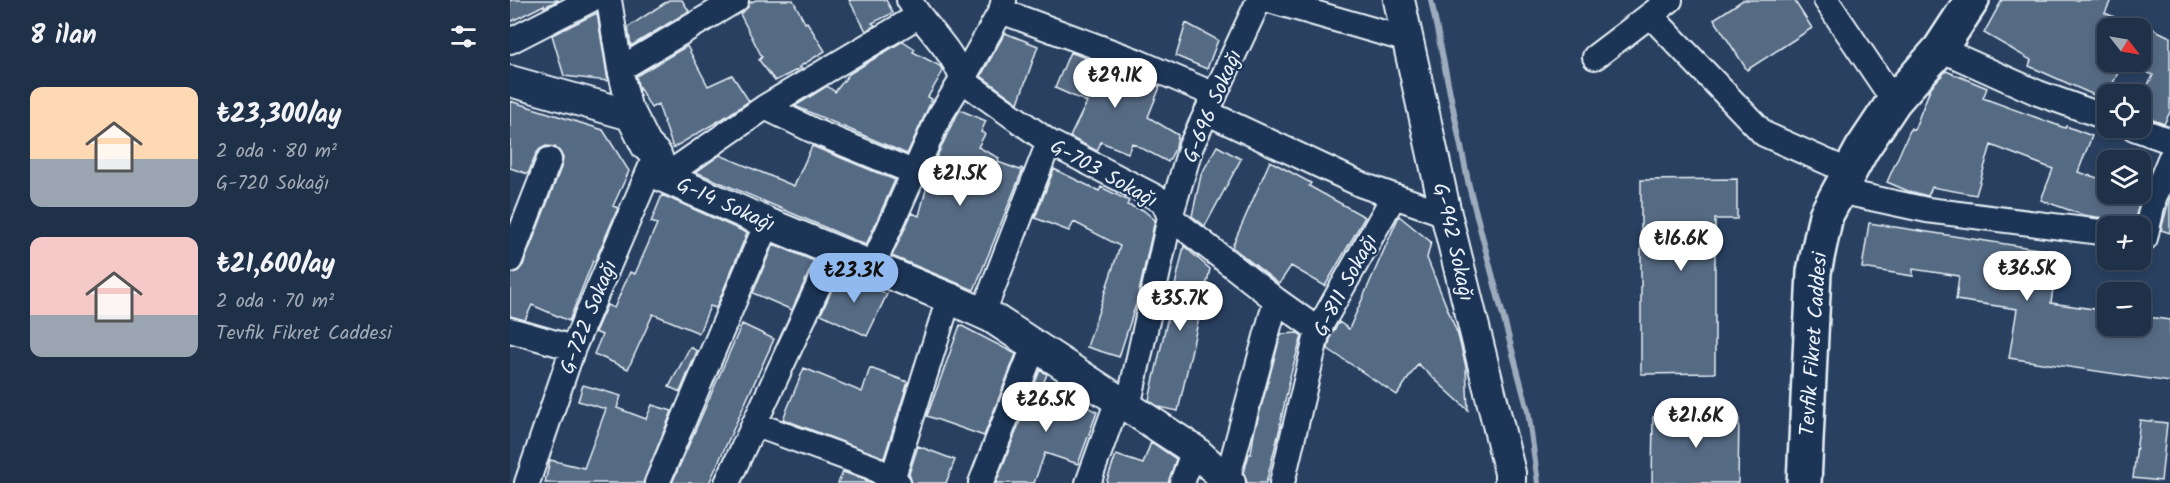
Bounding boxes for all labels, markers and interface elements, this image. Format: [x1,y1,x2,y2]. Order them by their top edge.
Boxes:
text: 8 ilan [30,15,97,57]
north arrow [2097,18,2151,72]
map controls [2097,18,2151,336]
icon: filters [447,20,480,53]
street label: G-696 Sokağı [1175,45,1252,168]
pin: ₺29.1K [1066,58,1164,109]
text: ₺29.1K [1087,61,1143,93]
button: locate [2097,84,2151,138]
text: ₺23,300/ay [216,94,342,136]
icon: home [78,111,150,183]
street label: G-703 Sokağı [1043,131,1163,218]
text: 2 oda · 80 m² [216,136,337,168]
button: layers [2097,150,2151,204]
pin: ₺21.5K [911,156,1009,207]
text: ₺21.5K [932,159,988,191]
text: G-720 Sokağı [216,168,329,200]
street label: G-14 Sokağı [671,169,780,242]
street label: G-942 Sokağı [1423,180,1482,305]
button: + [2097,216,2151,270]
pin: ₺16.6K [1632,221,1730,272]
text: ₺16.6K [1653,224,1709,256]
street label: G-811 Sokağı [1305,228,1387,343]
text: ₺21,600/ay [216,244,335,286]
street label: Tevfik Fikret Caddesi [1792,250,1837,437]
pin: ₺36.5K [1978,251,2076,302]
pin: ₺23.3K [805,253,903,304]
text: ₺36.5K [1997,254,2057,286]
street label: G-722 Sokağı [551,255,627,380]
text: ₺23.3K [823,256,885,288]
icon: home [78,261,150,333]
pin: ₺35.7K [1131,281,1229,332]
button: − [2097,282,2151,336]
text: ₺35.7K [1151,284,1209,316]
text: 2 oda · 70 m² [216,286,334,318]
text: Tevfik Fikret Caddesi [216,318,392,350]
pin: ₺26.5K [997,382,1095,433]
text: ₺26.5K [1016,385,1076,417]
pin: ₺21.6K [1647,398,1745,449]
text: ₺21.6K [1668,401,1724,433]

